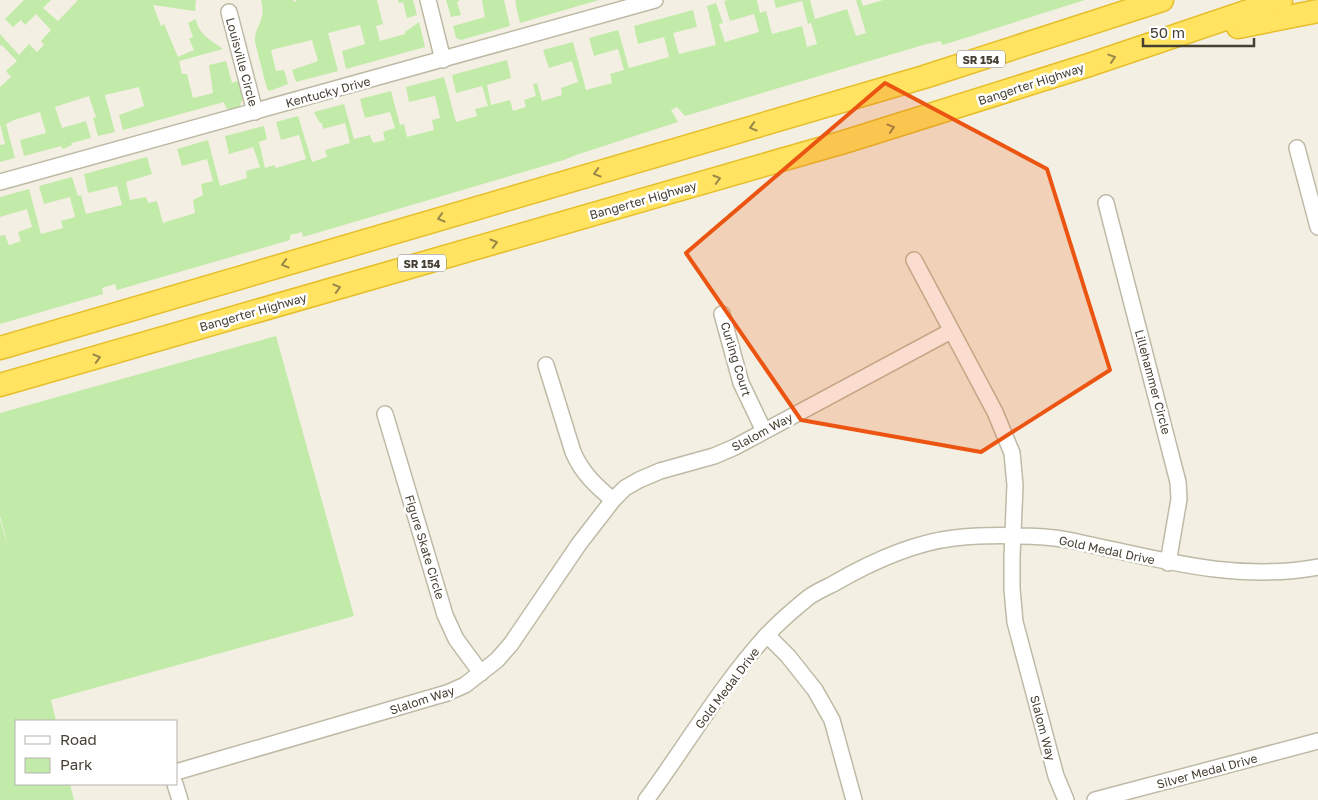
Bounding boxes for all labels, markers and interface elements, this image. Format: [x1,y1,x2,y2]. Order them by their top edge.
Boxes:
scale bar [1143,15,1254,47]
street label: Louisville Circle [223,16,261,108]
text: 50 m [1150,23,1185,41]
road number: SR 154 [957,51,1005,68]
one-way arrow [1108,53,1116,63]
street label: Bangerter Highway [976,60,1086,108]
street label: Kentucky Drive [284,73,372,111]
one-way arrow [749,122,757,132]
one-way arrow [886,124,894,134]
one-way arrow [593,167,601,177]
one-way arrow [713,174,721,184]
street label: Bangerter Highway [588,177,698,222]
one-way arrow [437,213,445,223]
one-way arrow [489,238,497,248]
road number: SR 154 [398,254,446,272]
one-way arrow [280,258,289,269]
one-way arrow [333,283,341,293]
street label: Bangerter Highway [198,289,308,334]
street label: Curling Court [718,320,755,398]
street label: Lillehammer Circle [1132,328,1174,436]
one-way arrow [93,353,101,363]
street label: Slalom Way [729,409,795,454]
street label: Figure Skate Circle [402,493,448,601]
street label: Gold Medal Drive [1058,532,1156,568]
street label: Gold Medal Drive [692,644,762,732]
street label: Slalom Way [388,682,457,718]
street label: Slalom Way [1027,694,1059,763]
legend [15,720,178,785]
text: Road [60,730,97,748]
street label: Silver Medal Drive [1155,750,1259,792]
text: Park [60,755,93,773]

